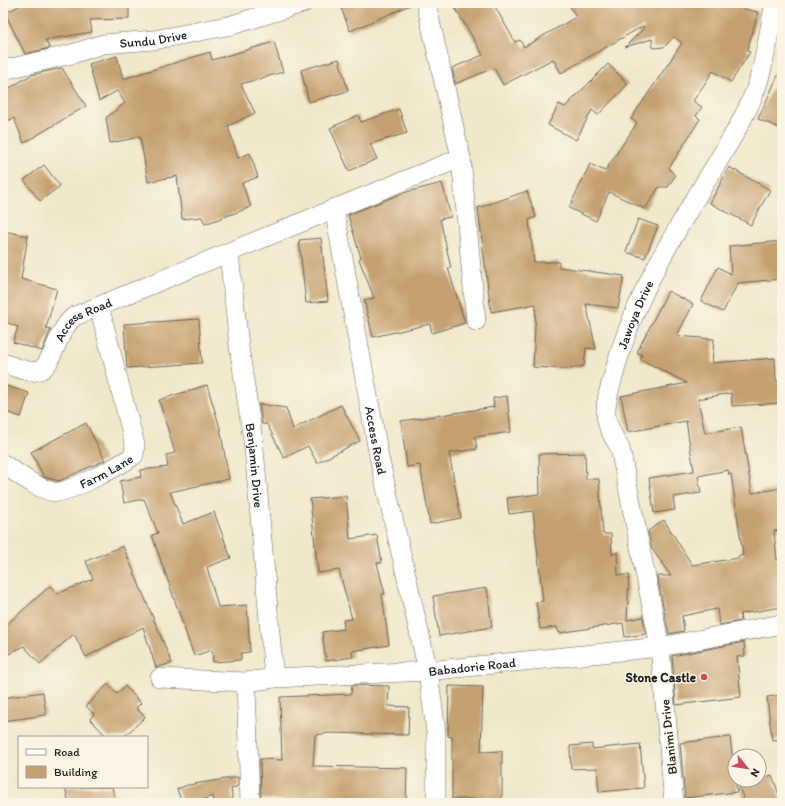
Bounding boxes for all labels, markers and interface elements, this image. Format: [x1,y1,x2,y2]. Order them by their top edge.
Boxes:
street label: Sundu Drive [119,27,188,51]
street label: Jawoya Drive [615,278,657,351]
street label: Access Road [52,295,114,344]
street label: Access Road [362,405,390,476]
street label: Benjamin Drive [242,422,266,508]
street label: Farm Lane [77,451,136,492]
street label: Babadorie Road [428,655,517,679]
place label: Stone Castle [625,670,696,685]
marker: Stone Castle [699,672,709,682]
street label: Blanimi Drive [657,699,680,775]
legend [18,736,148,788]
text: Road [54,745,80,759]
north arrow [727,748,767,788]
text: Building [54,765,98,779]
text: N [748,766,763,779]

